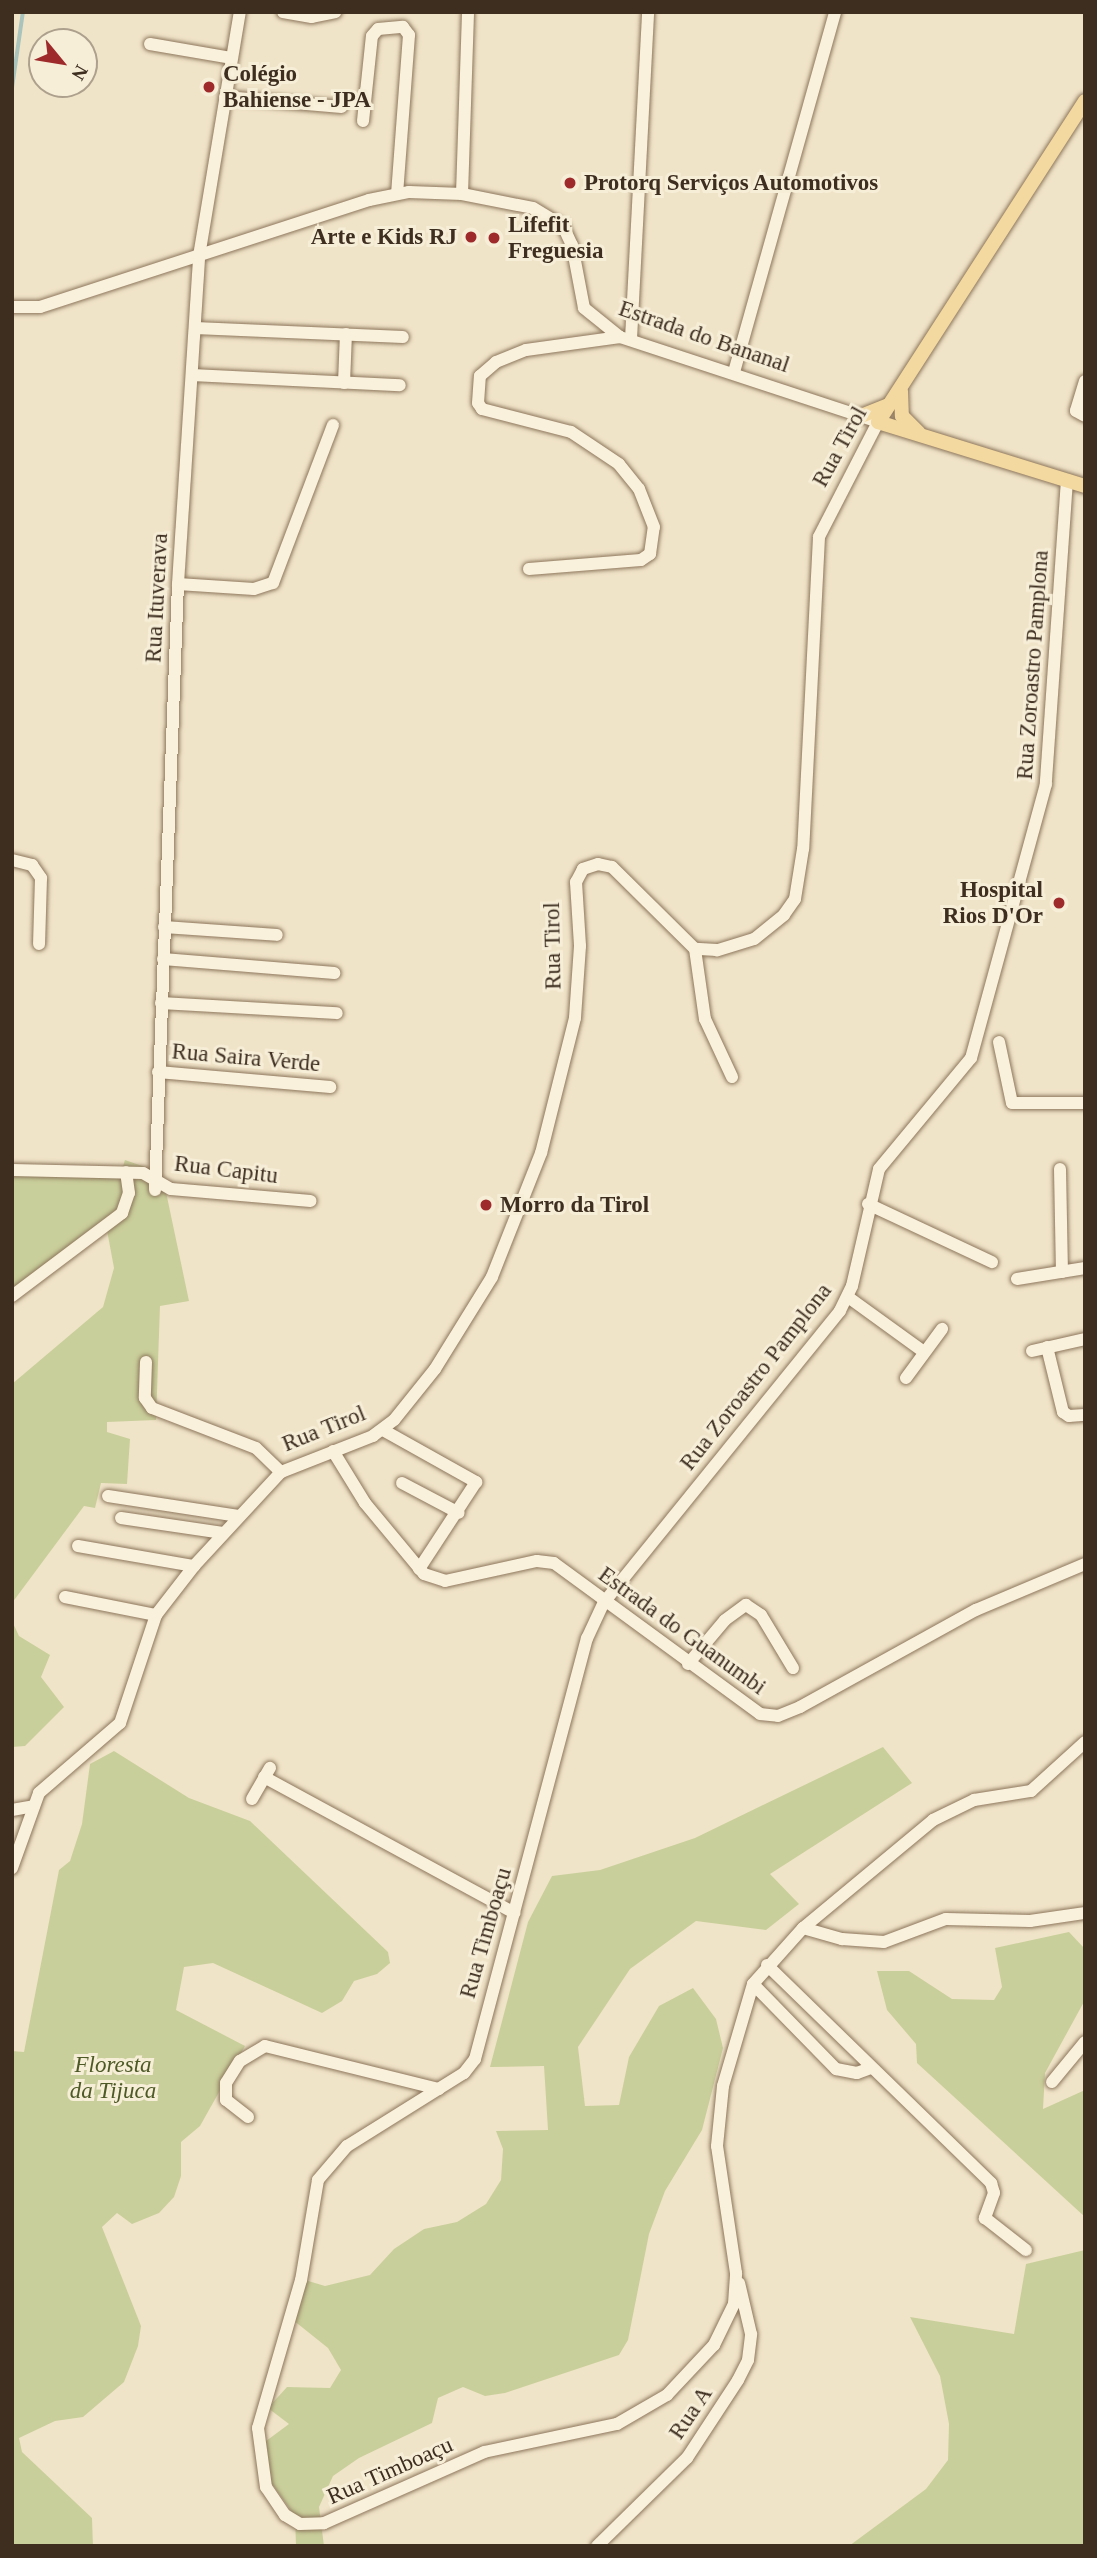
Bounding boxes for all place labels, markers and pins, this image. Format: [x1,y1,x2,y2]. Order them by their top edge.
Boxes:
place label: Colégio Bahiense - JPA [223,60,371,114]
marker: Colégio Bahiense - JPA [201,79,217,95]
place label: Protorq Serviços Automotivos [584,169,880,197]
marker: Protorq Serviços Automotivos [562,175,578,191]
place label: Lifefit Freguesia [508,211,603,265]
place label: Arte e Kids RJ [311,223,457,251]
marker: Arte e Kids RJ [463,229,479,245]
marker: Lifefit Freguesia [486,230,502,246]
place label: Hospital Rios D'Or [943,876,1043,930]
marker: Hospital Rios D'Or [1049,893,1069,913]
place label: Morro da Tirol [500,1191,650,1219]
marker: Morro da Tirol [478,1197,494,1213]

